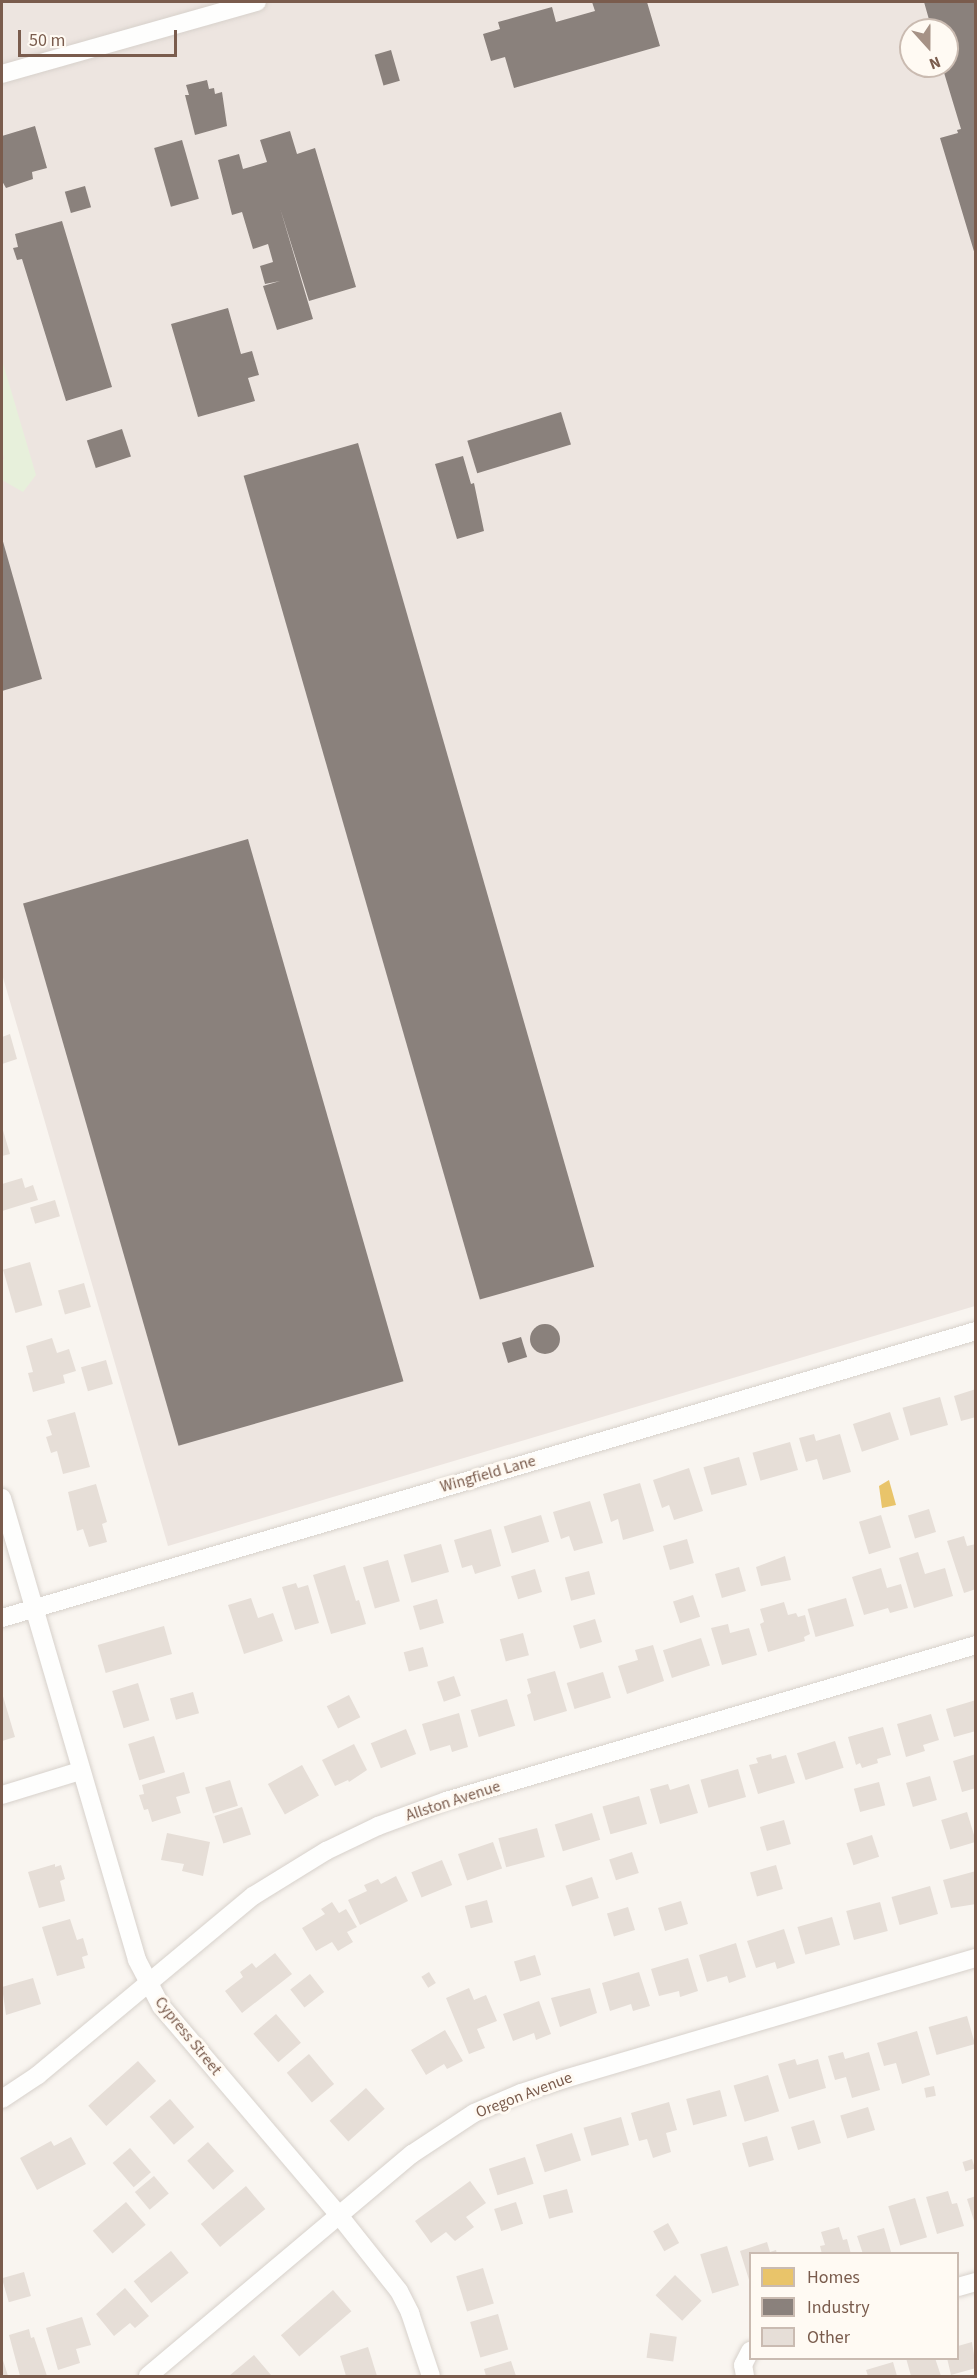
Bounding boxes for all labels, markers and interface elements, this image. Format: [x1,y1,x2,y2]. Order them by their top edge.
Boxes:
scale bar [21,18,180,56]
north arrow [899,18,959,78]
text: 50 m [29,28,65,53]
text: N [926,51,944,75]
street label: Wingfield Lane [438,1451,538,1497]
street label: Allston Avenue [403,1777,503,1825]
street label: Cypress Street [151,1993,225,2079]
street label: Oregon Avenue [473,2068,575,2122]
legend [749,2252,959,2360]
text: Homes [807,2265,860,2290]
text: Industry [807,2295,870,2320]
text: Other [807,2325,850,2350]

